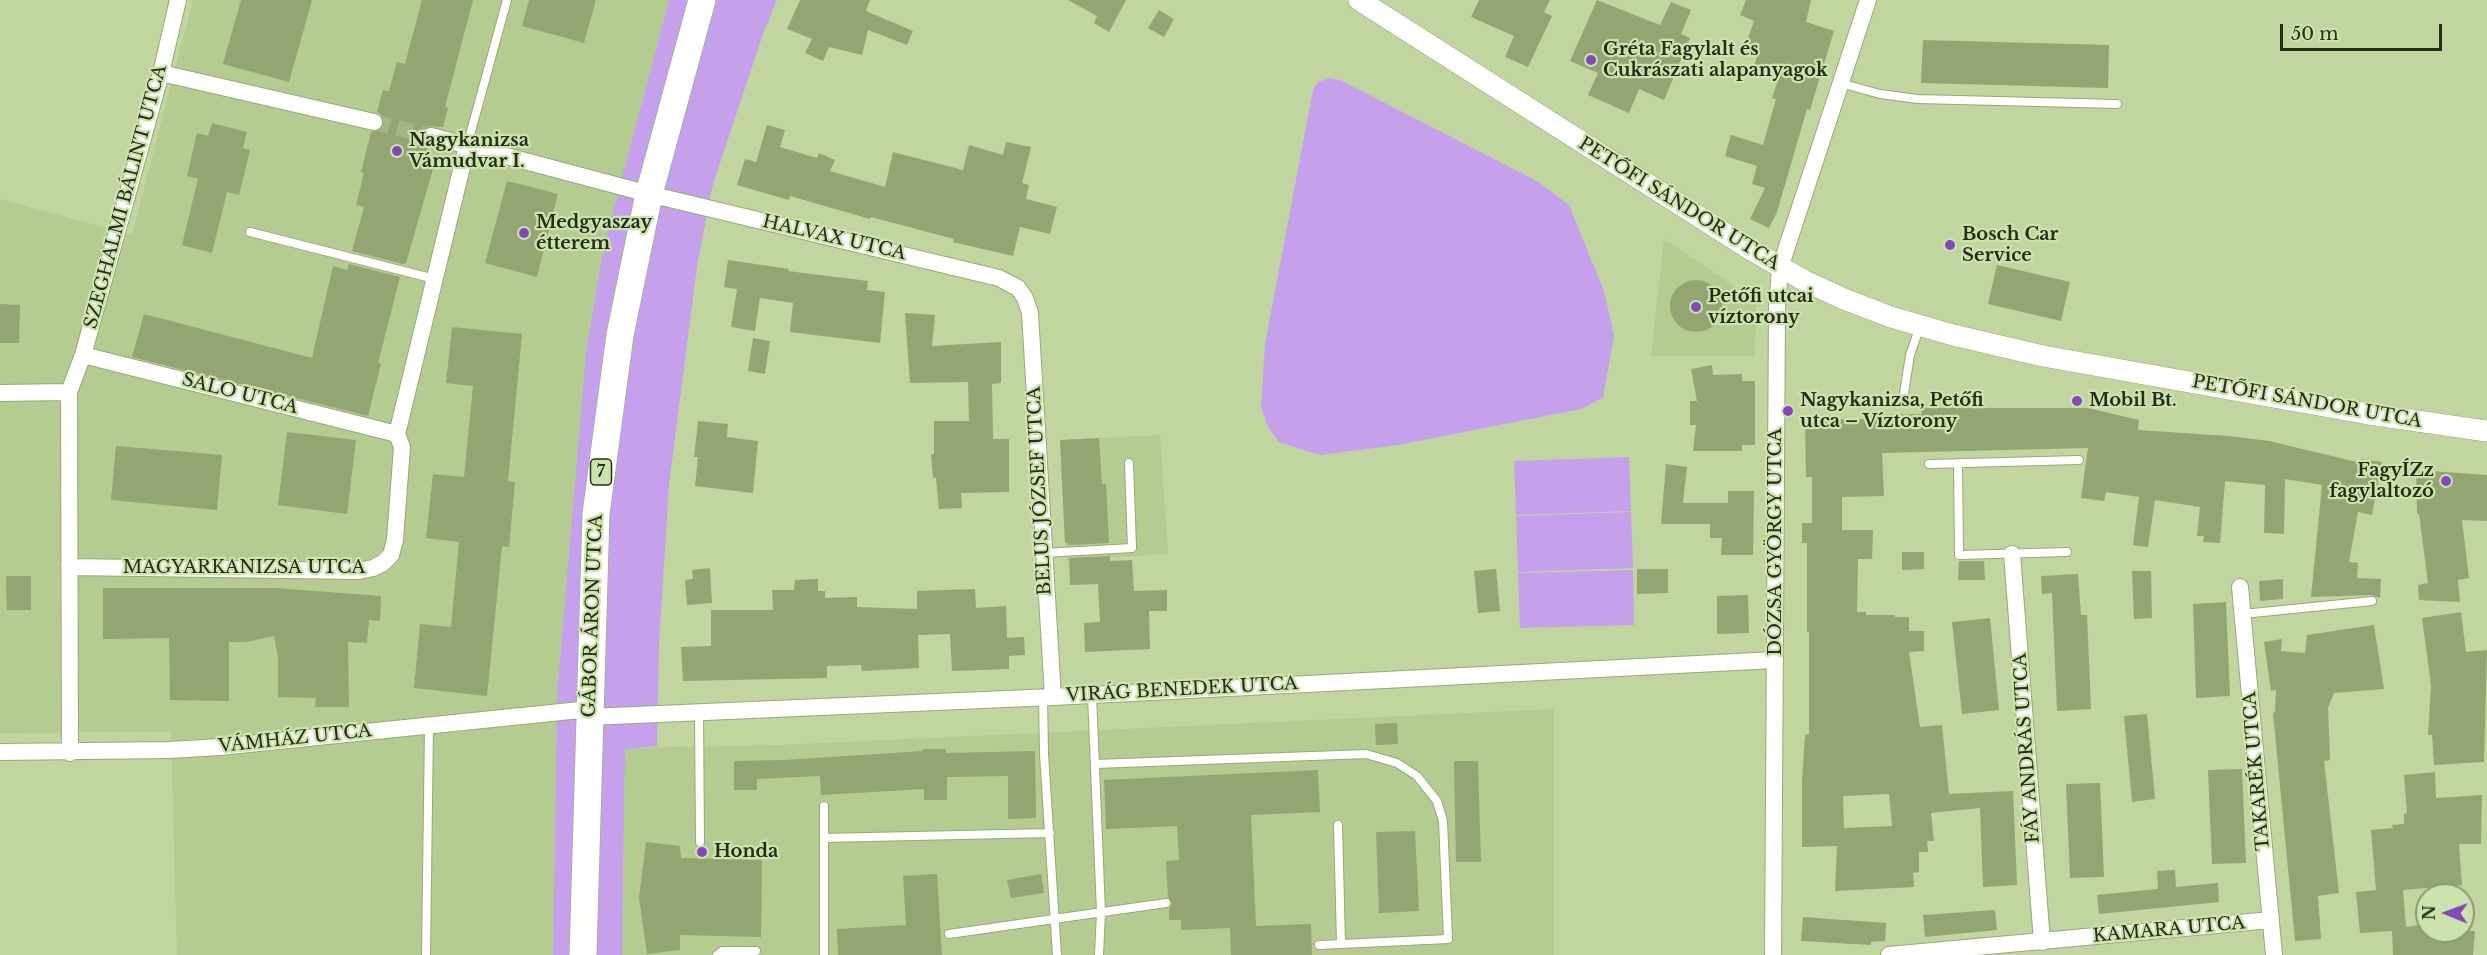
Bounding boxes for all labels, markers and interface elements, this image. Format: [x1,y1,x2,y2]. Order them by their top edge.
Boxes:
scale bar [2283,12,2445,50]
text: 50 m [2291,23,2339,45]
place label: Gréta Fagylalt és Cukrászati alapanyagok [1603,39,1828,82]
marker: Gréta Fagylalt és Cukrászati alapanyagok [1584,53,1598,67]
street label: SZEGHALMI BÁLINT UTCA [80,63,172,331]
place label: Nagykanizsa Vámudvar I. [409,130,529,172]
street label: PETŐFI SÁNDOR UTCA [1575,133,1783,275]
marker: Nagykanizsa Vámudvar I. [390,144,404,158]
street label: HALVAX UTCA [760,211,908,265]
place label: Medgyaszay étterem [536,212,652,254]
place label: Bosch Car Service [1962,224,2059,266]
marker: Medgyaszay étterem [517,226,531,240]
marker: Bosch Car Service [1943,238,1957,252]
place label: Petőfi utcai víztorony [1708,286,1814,328]
marker: Petőfi utcai víztorony [1689,300,1703,314]
street label: SALO UTCA [180,369,300,419]
street label: PETŐFI SÁNDOR UTCA [2190,371,2424,433]
street label: BELUS JÓZSEF UTCA [1024,386,1056,596]
place label: Nagykanizsa, Petőfi utca – Víztorony [1800,390,1984,432]
place label: Mobil Bt. [2089,390,2177,412]
marker: Mobil Bt. [2070,394,2084,408]
marker: Nagykanizsa, Petőfi utca – Víztorony [1781,404,1795,418]
street label: DÓZSA GYÖRGY UTCA [1765,428,1787,656]
road number: 7 [590,459,612,485]
place label: FagyÍZz fagylaltozó [2329,460,2434,502]
marker: FagyÍZz fagylaltozó [2439,474,2453,488]
street label: GÁBOR ÁRON UTCA [579,514,607,718]
street label: MAGYARKANIZSA UTCA [123,557,365,579]
street label: FÁY ANDRÁS UTCA [2010,652,2044,844]
street label: VIRÁG BENEDEK UTCA [1065,673,1299,707]
street label: TAKARÉK UTCA [2239,691,2275,851]
street label: VÁMHÁZ UTCA [217,720,373,758]
place label: Honda [714,841,778,863]
marker: Honda [695,845,709,859]
north arrow [2415,883,2475,943]
text: N [2419,905,2439,920]
street label: KAMARA UTCA [2092,913,2246,947]

